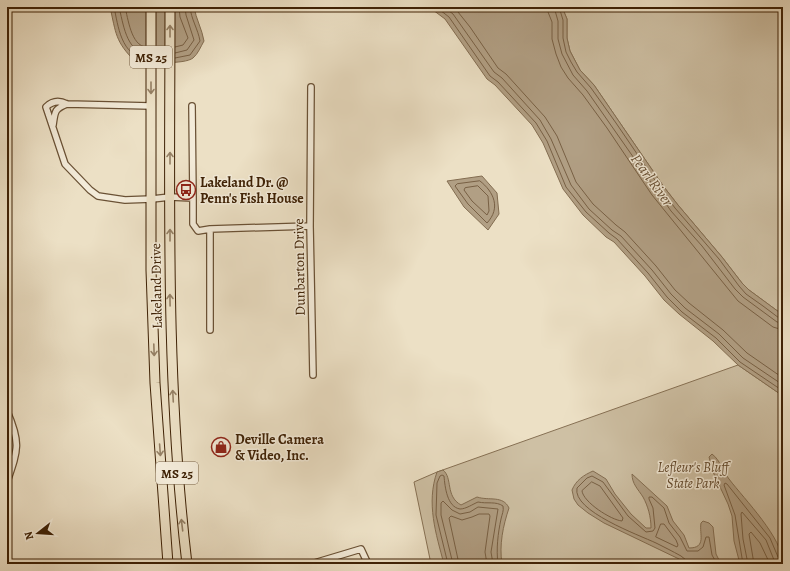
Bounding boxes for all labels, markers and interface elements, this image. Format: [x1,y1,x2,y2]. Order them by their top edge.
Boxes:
one-way arrow [166,25,174,38]
road number: MS 25 [130,46,172,68]
one-way arrow [147,81,155,94]
water label: Pearl River [626,150,678,211]
one-way arrow [166,152,174,165]
place label: Lakeland Dr. @ Penn's Fish House [200,173,304,208]
bus stop icon: Lakeland Dr. @ Penn's Fish House [175,179,197,201]
street label: Dunbarton Drive [289,218,310,316]
one-way arrow [166,229,174,242]
street label: Lakeland Drive [146,243,167,329]
one-way arrow [166,294,174,307]
one-way arrow [150,344,157,357]
one-way arrow [169,390,176,403]
place label: Deville Camera & Video, Inc. [235,430,324,465]
shop icon: Deville Camera & Video, Inc. [210,436,232,458]
one-way arrow [156,443,163,456]
park label: Lefleur's Bluff State Park [658,458,732,493]
road number: MS 25 [156,462,198,484]
north arrow [18,513,58,553]
one-way arrow [178,519,186,532]
text: N [21,530,37,542]

